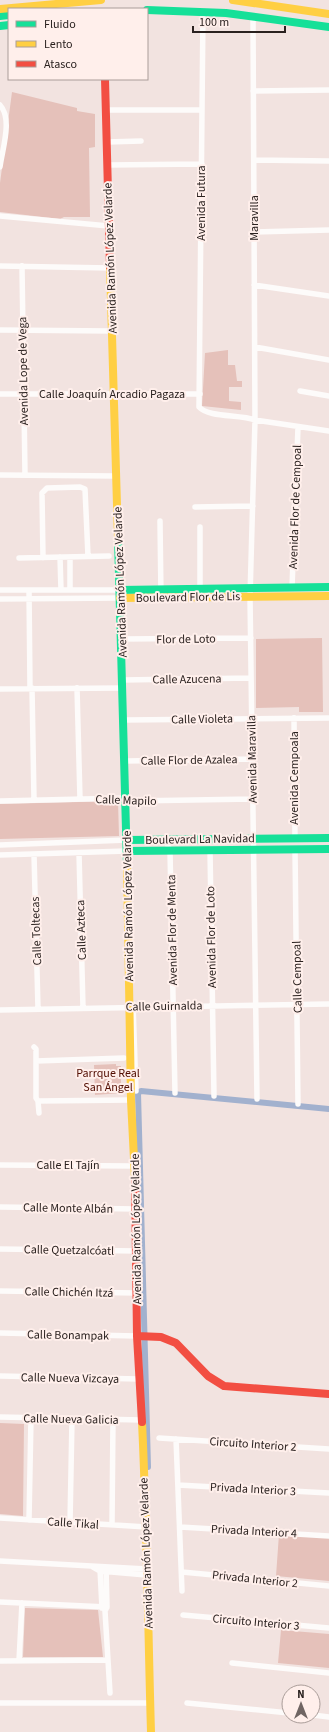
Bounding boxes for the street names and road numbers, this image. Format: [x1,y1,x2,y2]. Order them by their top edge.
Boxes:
street label: Avenida Futura [193,165,210,241]
street label: Avenida Ramón López Velarde [99,182,122,334]
street label: Maravilla [246,195,263,241]
street label: Avenida Lope de Vega [14,317,33,425]
street label: Calle Joaquín Arcadio Pagaza [39,386,185,403]
street label: Avenida Flor de Cempoal [285,445,306,570]
street label: Avenida Ramón López Velarde [109,506,132,658]
street label: Boulevard Flor de Lis [136,588,240,607]
street label: Flor de Loto [156,630,216,649]
street label: Calle Azucena [152,670,222,689]
street label: Calle Violeta [171,710,233,729]
street label: Avenida Maravilla [243,715,262,803]
street label: Avenida Cempoala [286,731,303,825]
street label: Calle Flor de Azalea [141,751,238,770]
street label: Calle Mapilo [95,791,157,810]
street label: Avenida Ramón López Velarde [119,830,138,982]
street label: Boulevard La Navidad [145,830,255,849]
street label: Avenida Flor de Menta [163,874,182,985]
street label: Avenida Flor de Loto [202,886,221,988]
street label: Calle Toltecas [27,896,46,966]
street label: Calle Azteca [72,900,91,960]
street label: Calle Cempoal [288,941,307,1013]
street label: Calle Guirnalda [125,997,203,1016]
street label: Avenida Ramón López Velarde [127,1153,146,1305]
street label: Calle El Tajín [36,1157,100,1174]
street label: Calle Monte Albán [23,1199,113,1218]
street label: Calle Quetzalcóatl [24,1241,114,1260]
street label: Calle Chichén Itzá [24,1283,113,1302]
street label: Calle Bonampak [27,1326,109,1345]
street label: Calle Nueva Vizcaya [21,1369,119,1388]
street label: Calle Nueva Galicia [23,1410,119,1429]
street label: Circuito Interior 2 [209,1433,297,1456]
street label: Avenida Ramón López Velarde [135,1477,158,1629]
street label: Privada Interior 3 [210,1479,296,1500]
street label: Calle Tikal [47,1513,99,1534]
street label: Privada Interior 4 [211,1521,297,1542]
street label: Privada Interior 2 [211,1567,299,1592]
street label: Circuito Interior 3 [212,1610,300,1635]

